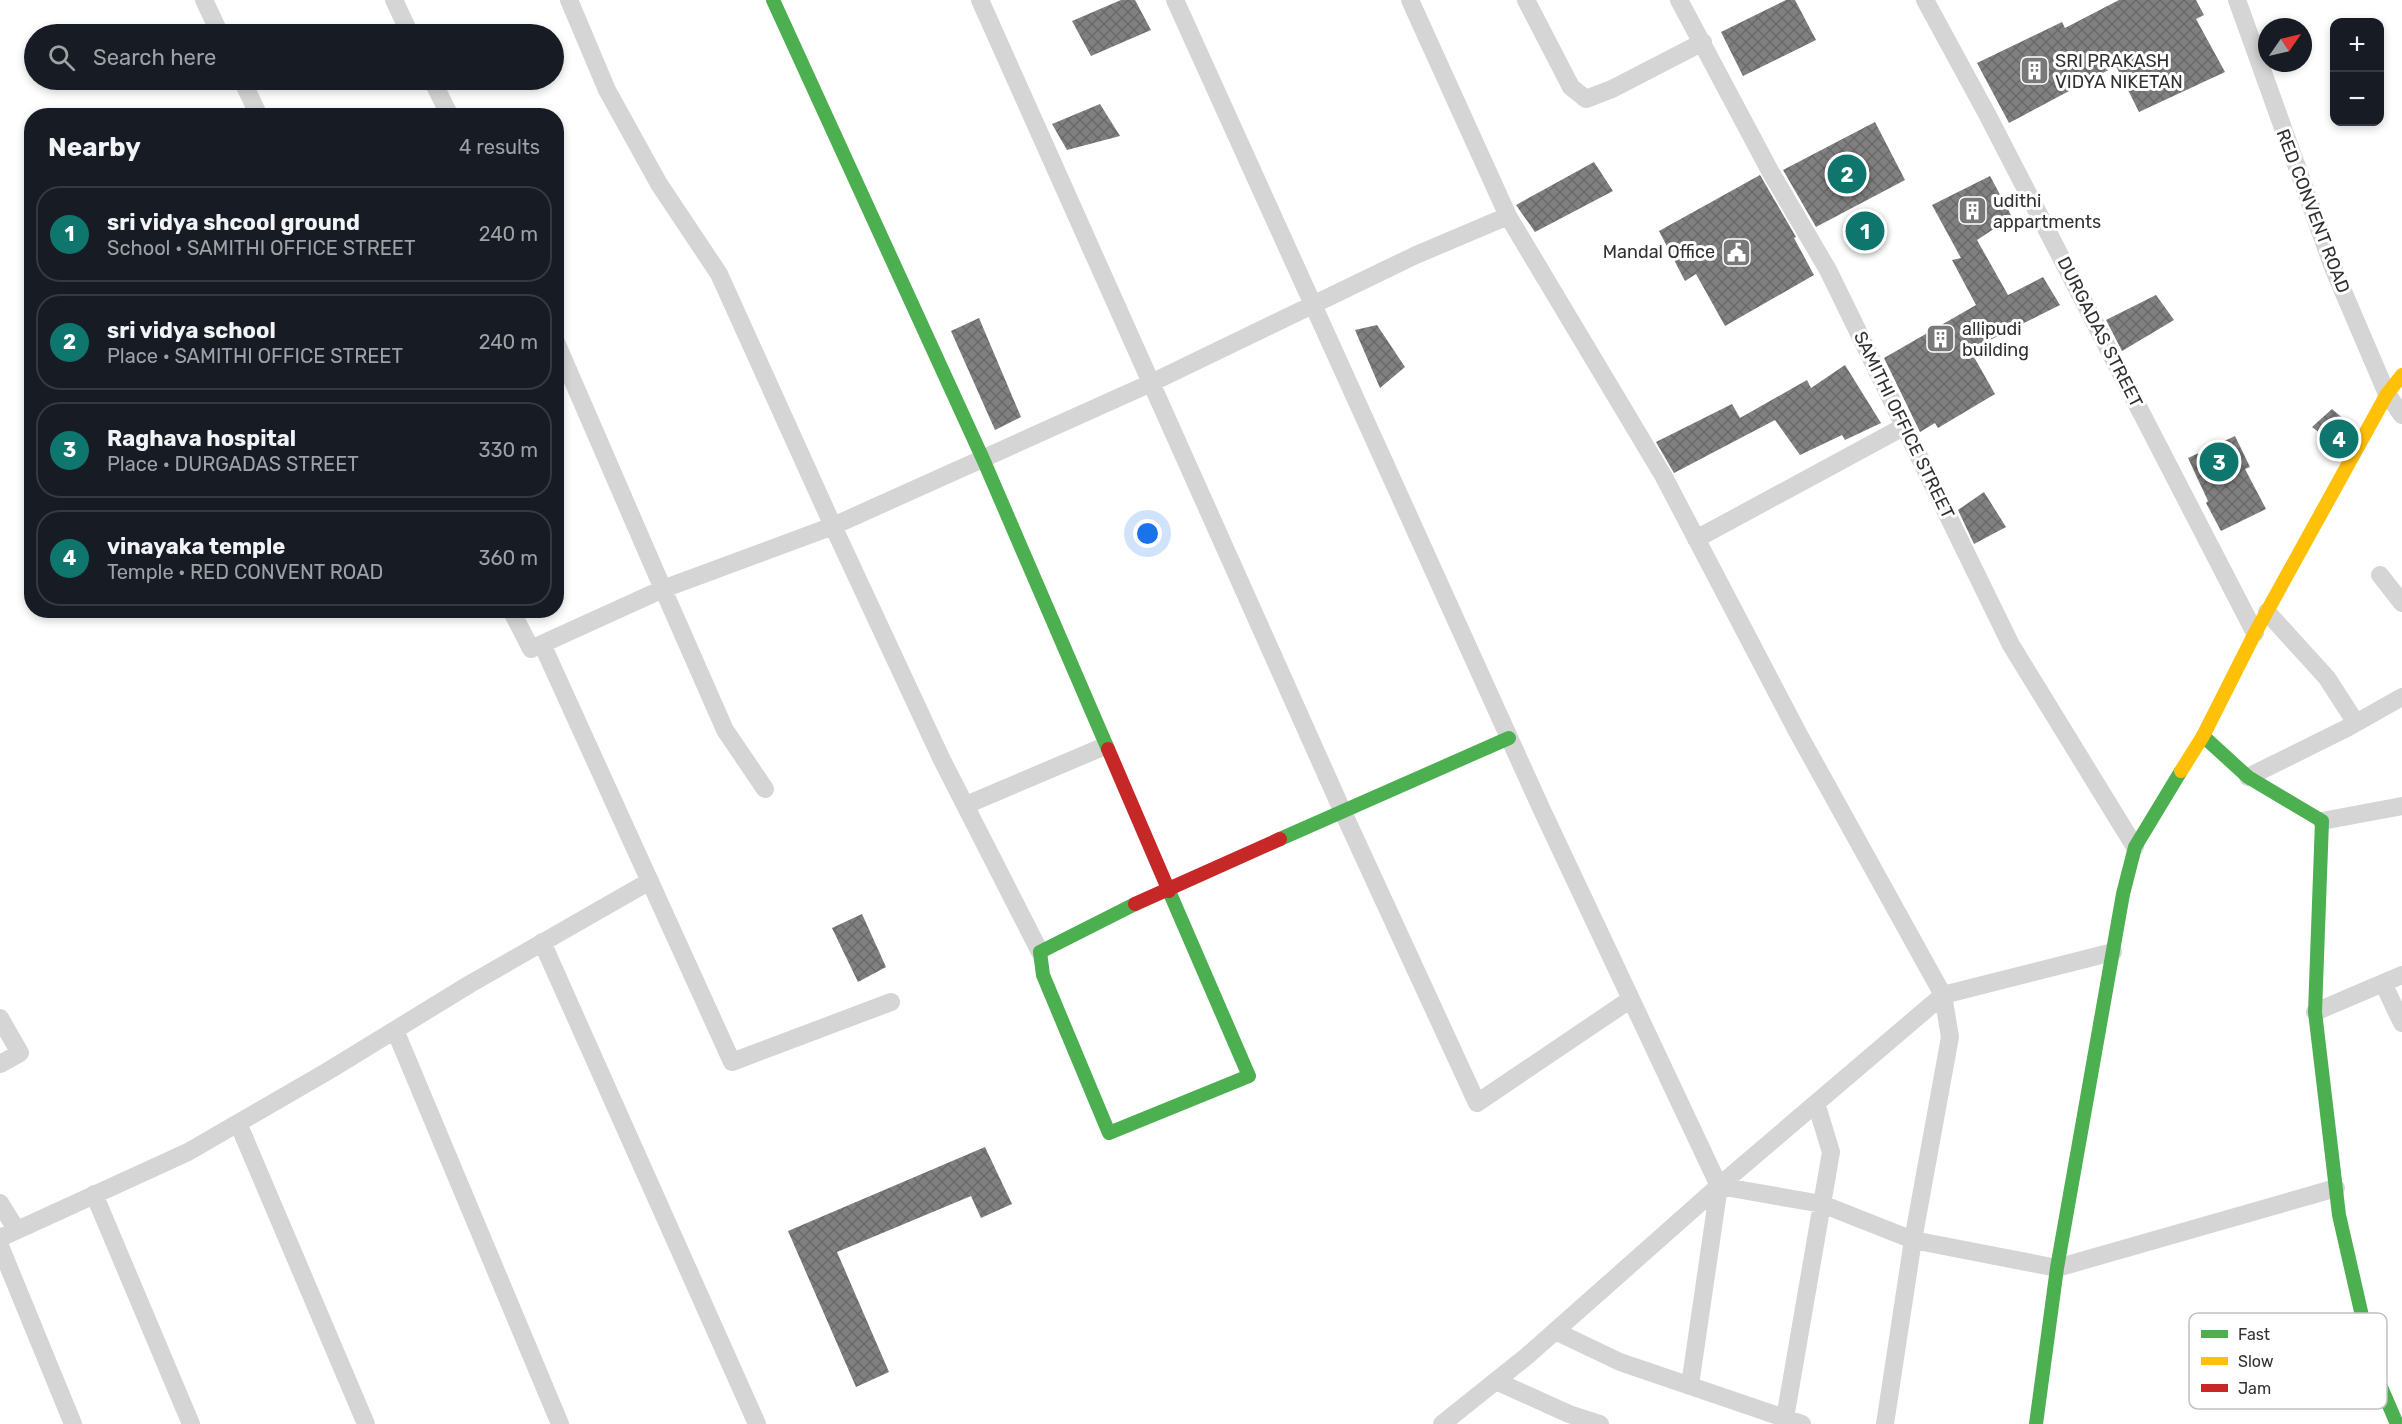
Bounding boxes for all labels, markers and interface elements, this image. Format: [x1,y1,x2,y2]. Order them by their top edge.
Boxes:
north arrow [2258,18,2312,72]
map controls [2330,18,2384,126]
button: + [2330,18,2384,72]
search box [24,24,564,90]
icon: search [45,41,78,74]
text: Search here [93,44,216,71]
place label: SRI PRAKASH VIDYA NIKETAN [2055,50,2183,93]
building icon: SRI PRAKASH VIDYA NIKETAN [2018,55,2050,87]
button: − [2330,72,2384,126]
street label: RED CONVENT ROAD [2272,126,2354,296]
text: Nearby [48,132,141,163]
text: 4 results [459,135,540,159]
pin: 2 [1828,152,1866,196]
place label: udithi appartments [1993,190,2101,233]
building icon: udithi appartments [1956,195,1988,227]
pin: 1 [1846,208,1884,254]
text: sri vidya shcool ground [107,209,360,236]
text: 1 [65,222,74,246]
text: 240 m [479,222,538,246]
text: School · SAMITHI OFFICE STREET [107,236,416,260]
public building icon: Mandal Office [1720,236,1752,268]
place label: Mandal Office [1603,241,1715,263]
street label: DURGADAS STREET [2053,253,2147,411]
text: sri vidya school [107,317,276,344]
place label: allipudi building [1962,318,2029,361]
building icon: allipudi building [1925,323,1957,355]
street label: SAMITHI OFFICE STREET [1849,328,1959,522]
text: 2 [63,330,76,354]
text: 240 m [479,330,538,354]
text: Place · SAMITHI OFFICE STREET [107,344,403,368]
pin: 4 [2320,416,2358,462]
text: Raghava hospital [107,425,296,452]
text: 3 [63,438,76,462]
text: 330 m [479,438,538,462]
pin: 3 [2200,440,2238,484]
text: Place · DURGADAS STREET [107,452,359,476]
your location [1133,519,1162,548]
text: vinayaka temple [107,533,285,560]
text: 4 [63,546,76,570]
text: 360 m [479,546,538,570]
text: Temple · RED CONVENT ROAD [107,560,383,584]
legend [2189,1313,2387,1409]
text: Fast [2238,1325,2270,1344]
text: Slow [2238,1352,2274,1371]
text: Jam [2238,1379,2271,1398]

